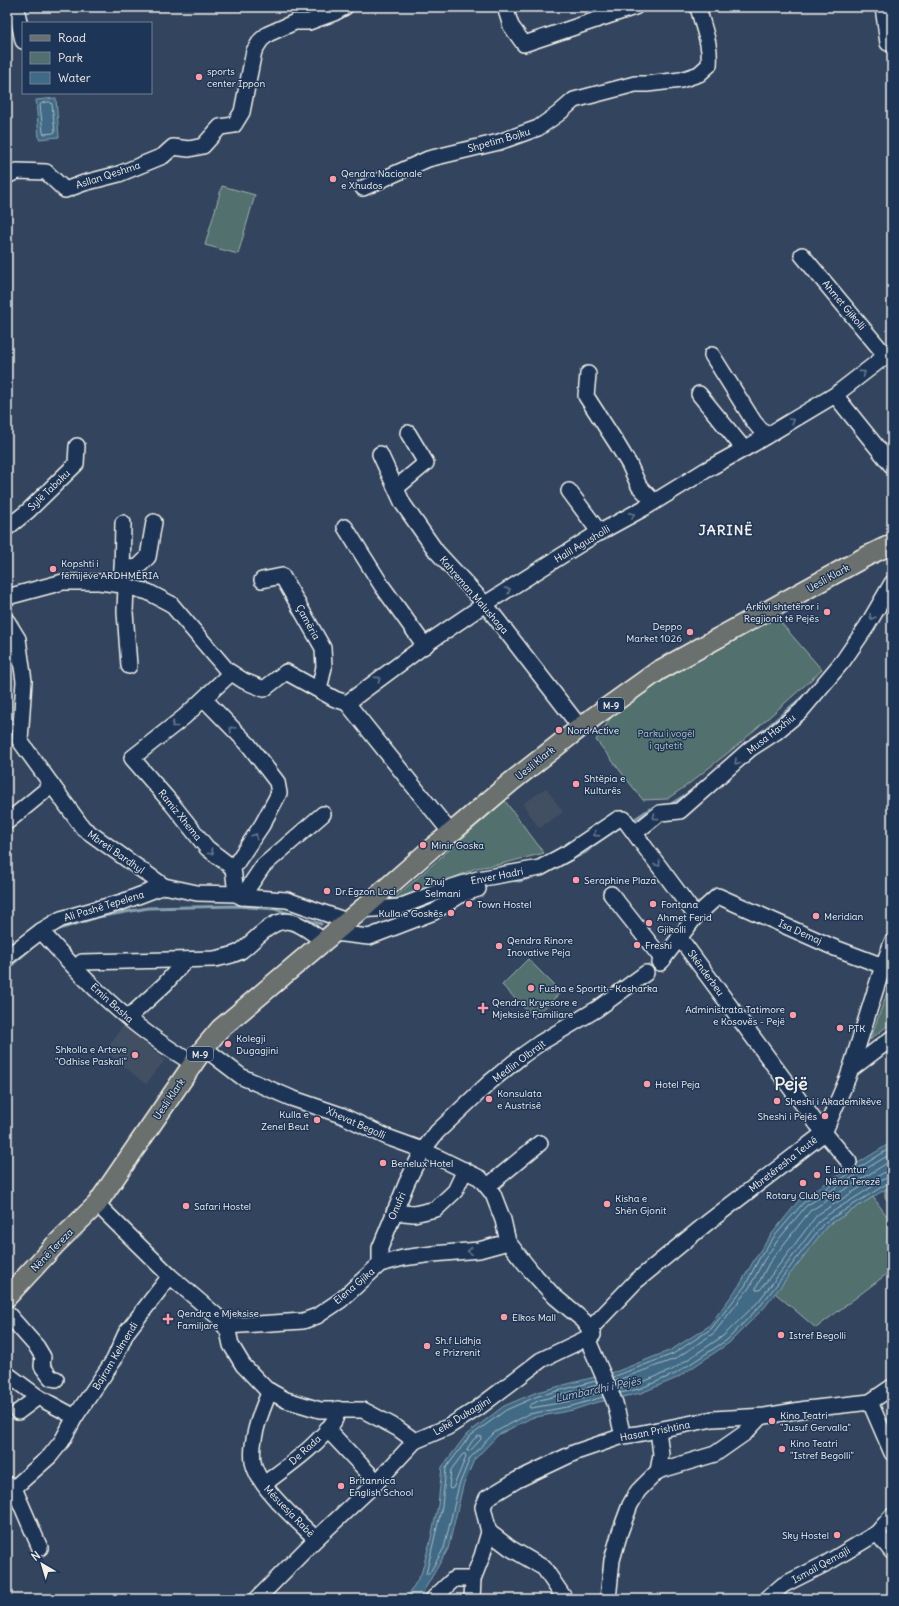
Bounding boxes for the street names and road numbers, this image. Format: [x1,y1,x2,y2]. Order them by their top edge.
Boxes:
street label: Shpetim Bojku [466,125,532,155]
street label: Asllan Qeshma [74,158,142,192]
street label: Ahmet Gjikolli [819,277,869,333]
street label: Sylë Tabaku [25,467,73,513]
street label: Halil Agusholli [552,522,612,566]
street label: Kahreman Malushaga [437,554,511,637]
street label: Uesli Klark [804,561,852,595]
street label: Çamëria [293,602,323,642]
road number: M-9 [598,698,624,712]
street label: Musa Haxhiu [744,711,798,757]
street label: Uesli Klark [513,743,557,783]
street label: Ramiz Xhema [155,787,205,843]
street label: Mbreti Bardhyl [85,828,147,876]
street label: Enver Hadri [470,865,524,887]
street label: Ali Pashë Tepelena [62,888,146,924]
street label: Isa Demaj [776,917,824,947]
street label: Skënderbeu [685,947,727,999]
street label: Emin Basha [88,980,136,1026]
street label: Medlin Olbrajt [490,1037,548,1085]
road number: M-9 [187,1047,213,1061]
street label: Uesli Klark [151,1076,187,1122]
street label: Xhevat Begolli [324,1104,388,1142]
street label: Mbretëresha Teutë [746,1133,820,1195]
street label: Onufri [385,1190,409,1222]
street label: Nënë Tereza [28,1225,76,1274]
street label: Elena Gjika [331,1265,377,1307]
street label: Bajram Kelmendi [90,1320,140,1392]
street label: Lekë Dukagjini [431,1394,493,1438]
street label: Hasan Prishtina [619,1418,691,1444]
street label: De Rada [286,1432,324,1468]
street label: Mësuesja Rabë [261,1482,317,1540]
street label: Ismail Qemajli [790,1544,852,1586]

